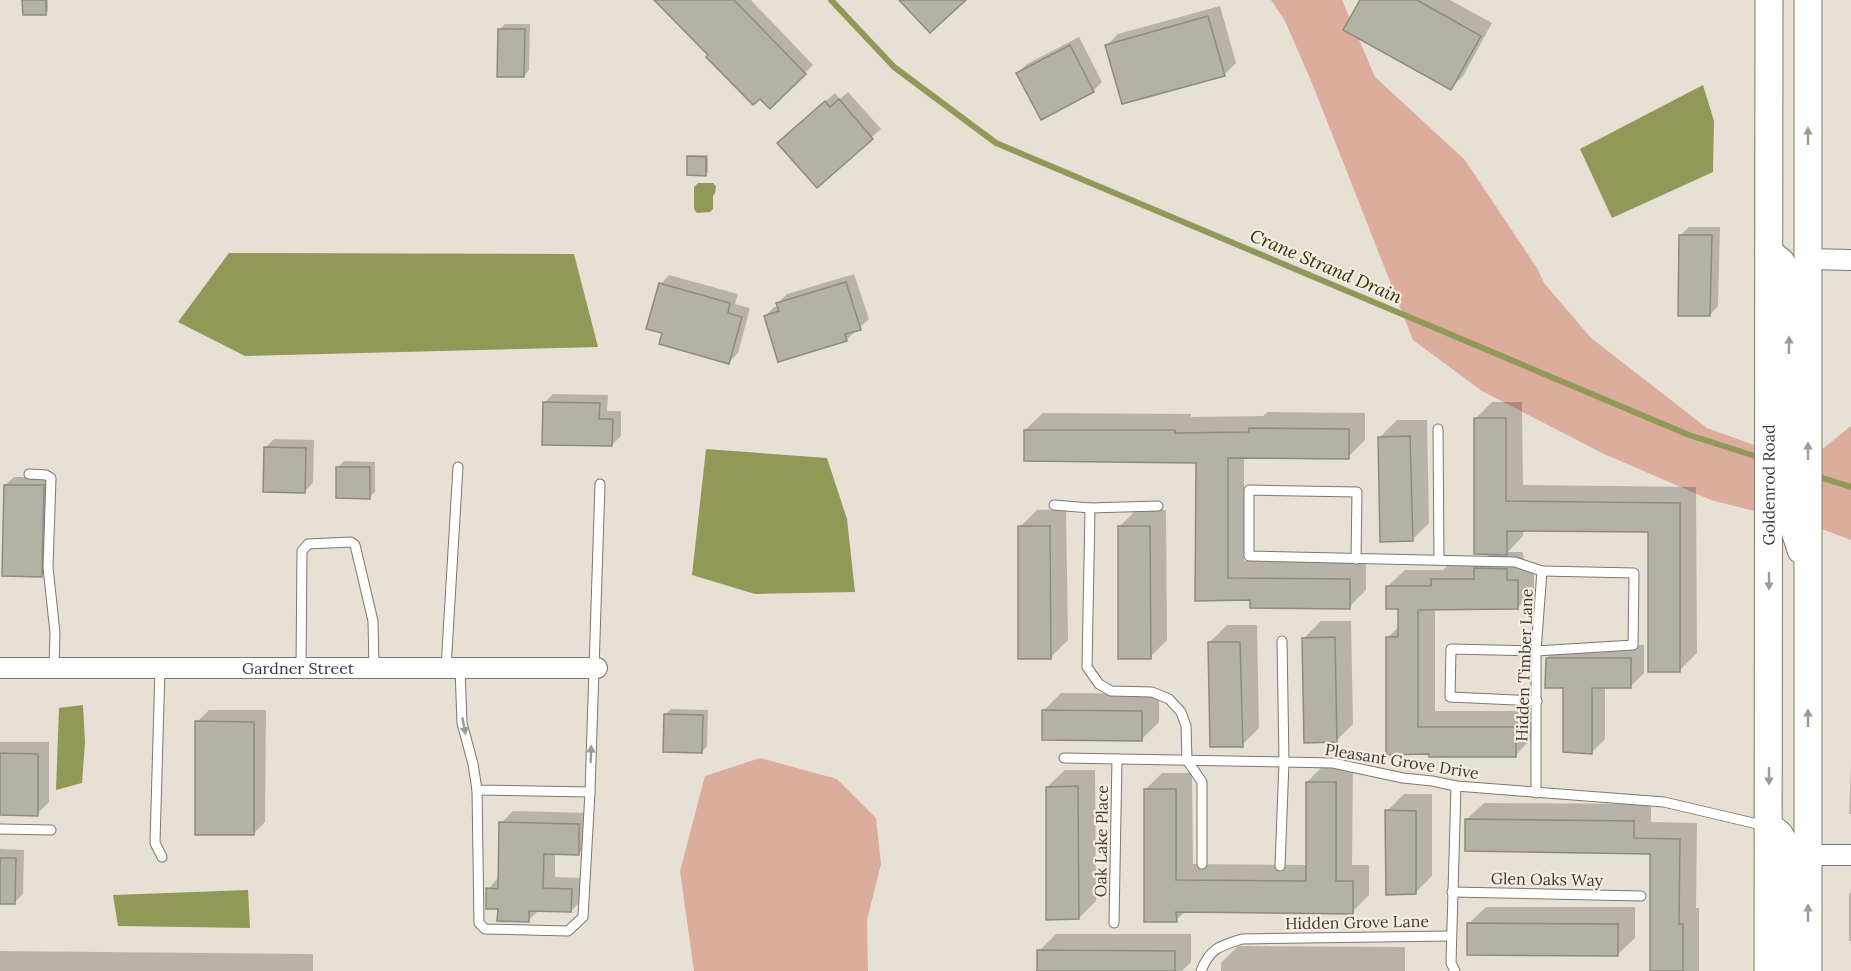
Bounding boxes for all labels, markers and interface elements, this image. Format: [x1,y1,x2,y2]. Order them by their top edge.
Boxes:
one-way arrow [1803,127,1813,146]
water label: Crane Strand Drain [1247,224,1405,308]
one-way arrow [1784,335,1794,354]
street label: Goldenrod Road [1758,424,1779,546]
one-way arrow [1804,441,1813,460]
one-way arrow [1764,571,1774,590]
street label: Hidden Timber Lane [1511,588,1537,742]
street label: Gardner Street [242,658,355,678]
one-way arrow [1803,708,1813,727]
one-way arrow [460,717,469,736]
street label: Pleasant Grove Drive [1324,739,1481,783]
one-way arrow [587,744,596,763]
one-way arrow [1764,766,1774,785]
street label: Oak Lake Place [1090,784,1112,897]
street label: Glen Oaks Way [1491,868,1604,890]
one-way arrow [1803,903,1813,922]
street label: Hidden Grove Lane [1285,911,1429,933]

